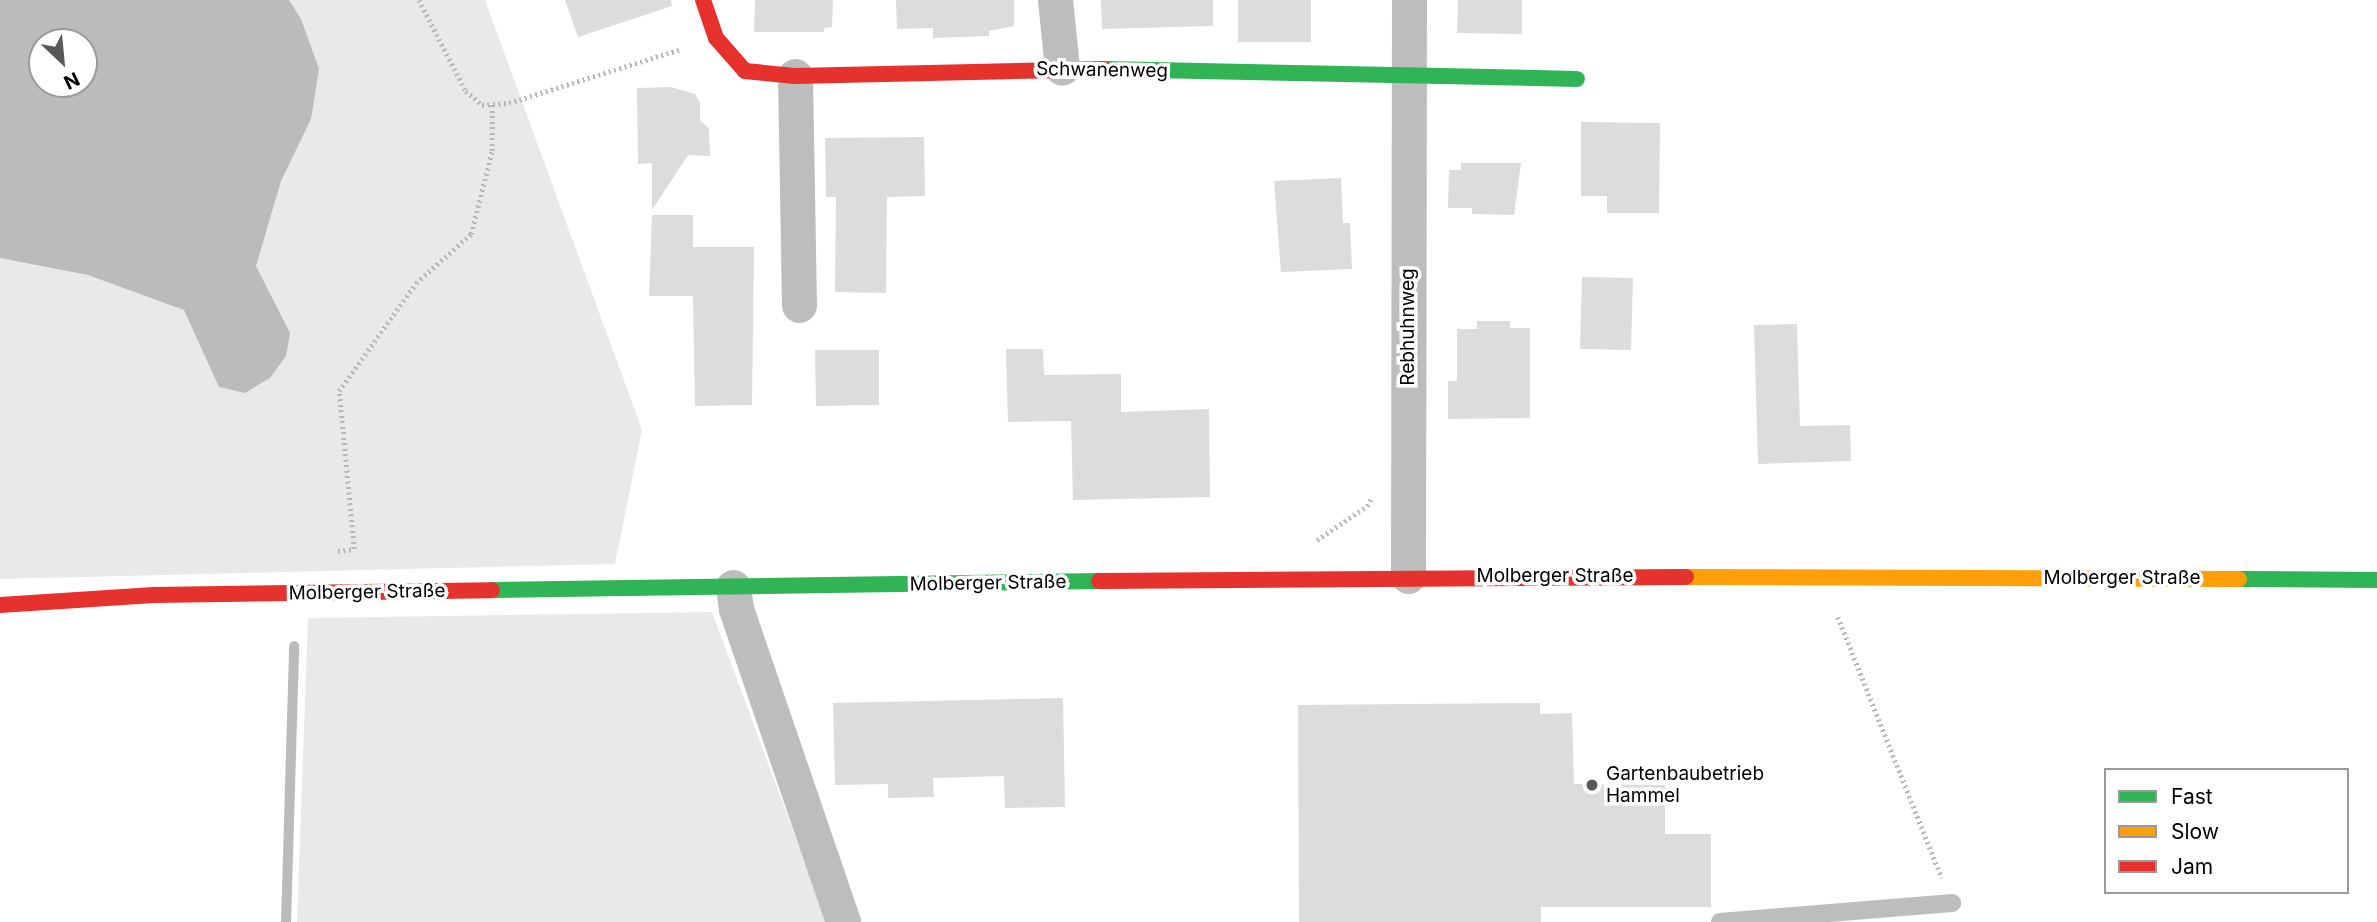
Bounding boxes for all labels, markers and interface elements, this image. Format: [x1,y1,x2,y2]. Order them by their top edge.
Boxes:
north arrow [28,28,98,98]
street label: Schwanenweg [1036,57,1168,83]
text: N [60,67,83,94]
street label: Rebhuhnweg [1397,268,1419,386]
street label: Molberger Straße [1477,565,1633,587]
street label: Molberger Straße [2044,567,2200,589]
street label: Molberger Straße [909,570,1067,596]
street label: Molberger Straße [288,579,446,605]
place label: Gartenbaubetrieb Hammel [1606,763,1764,807]
legend [2104,768,2349,894]
marker: Gartenbaubetrieb Hammel [1584,777,1600,793]
text: Fast [2171,784,2213,809]
text: Slow [2171,819,2219,844]
text: Jam [2171,854,2213,879]

